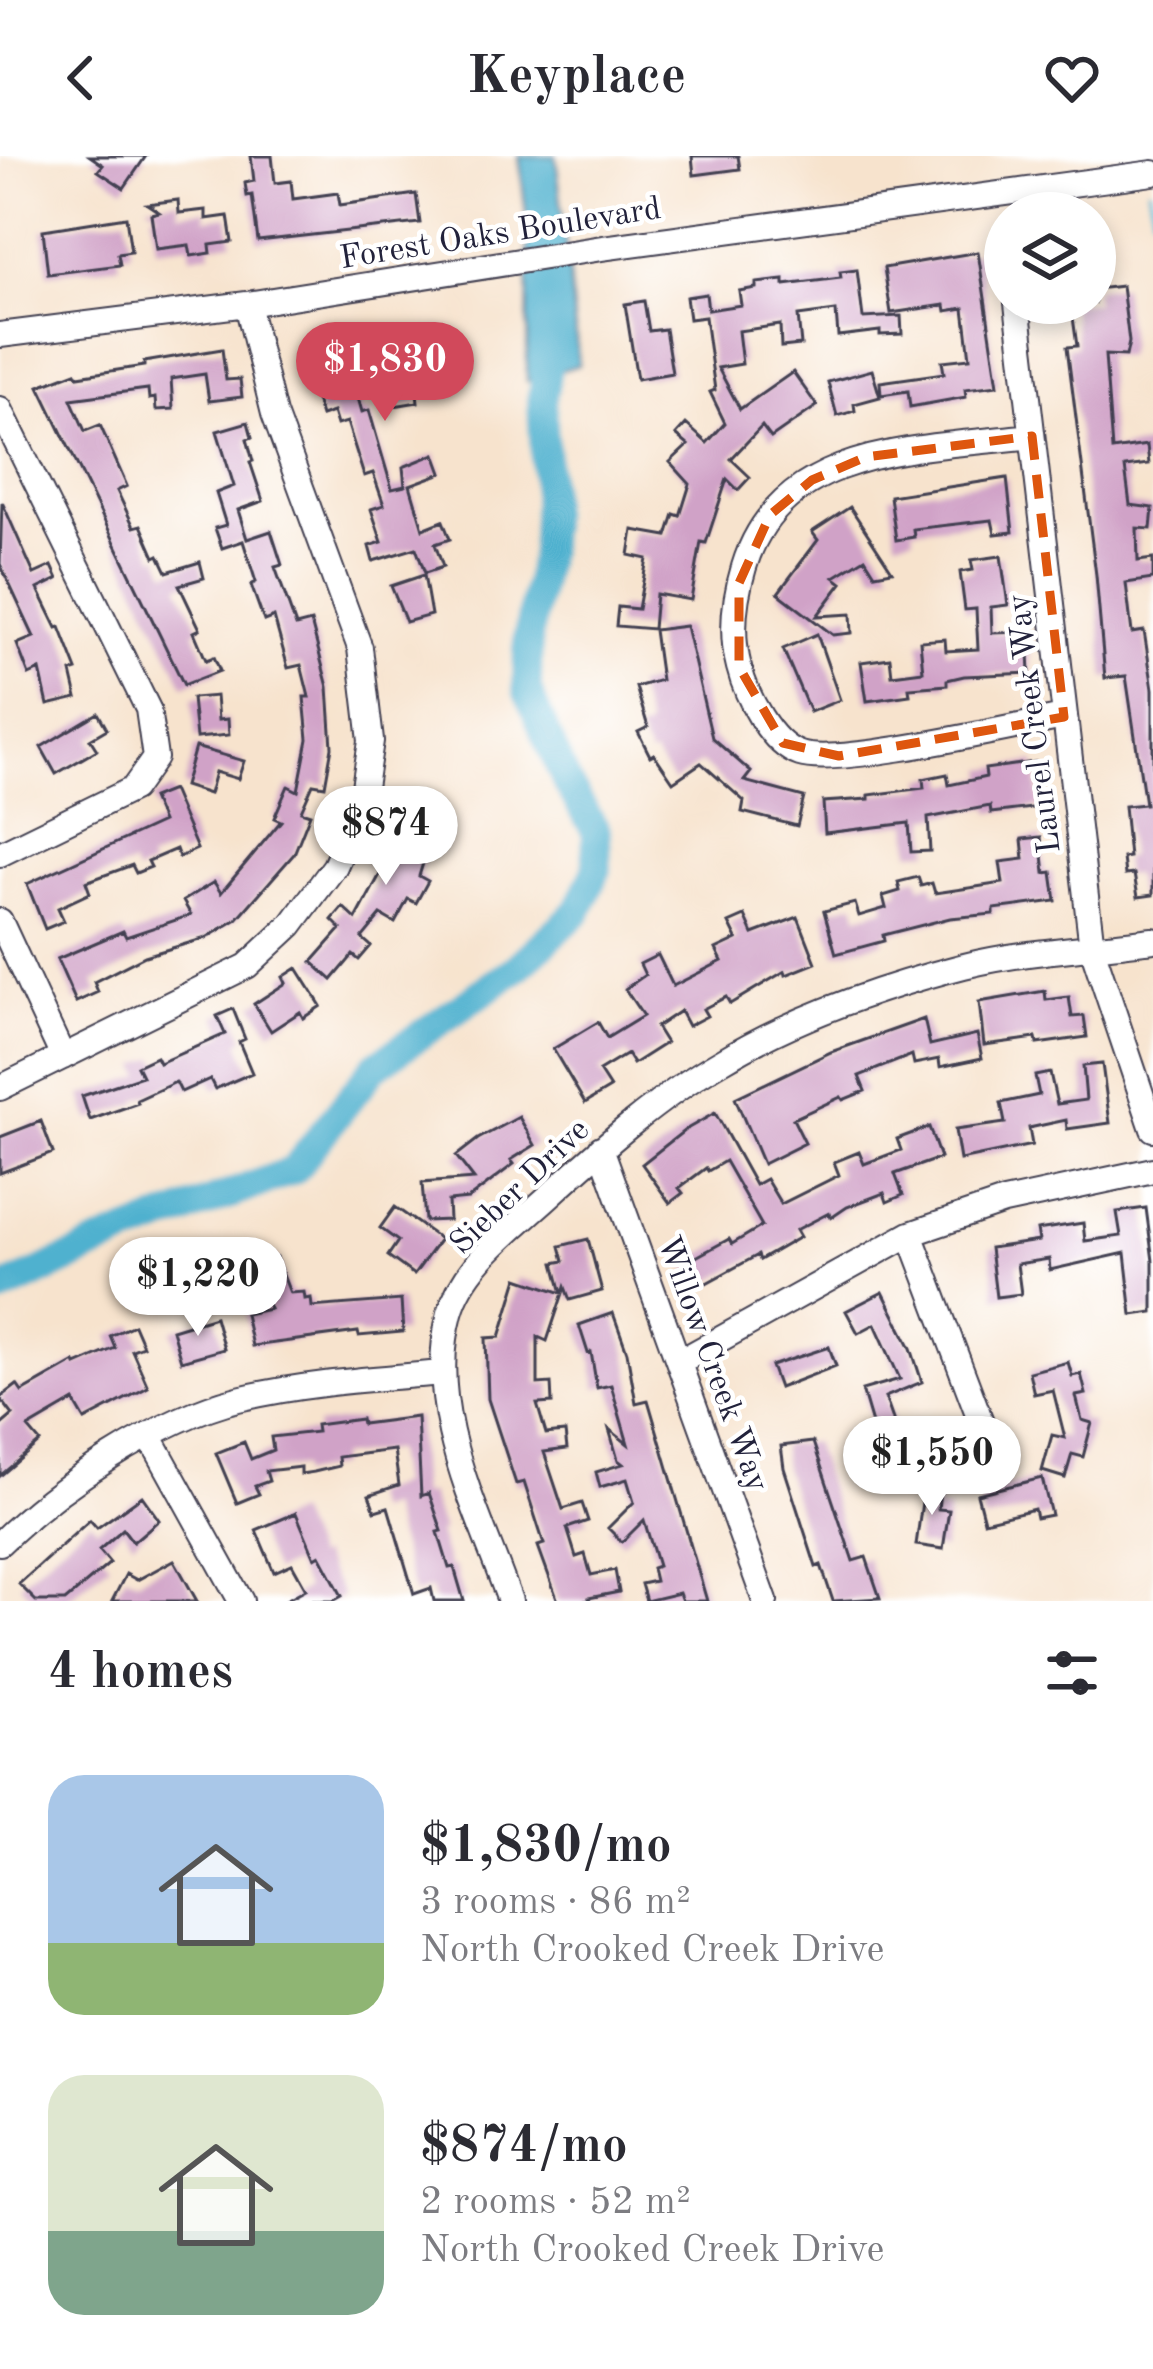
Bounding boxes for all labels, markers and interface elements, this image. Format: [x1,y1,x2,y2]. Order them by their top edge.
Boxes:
icon: back [48,45,114,111]
icon: heart [1039,45,1105,111]
text: Keyplace [467,51,686,105]
map controls [984,192,1116,324]
button: layers [984,192,1116,324]
street label: Forest Oaks Boulevard [338,193,663,276]
pin: $1,830 [287,322,483,424]
text: $1,830 [323,341,447,380]
street label: Laurel Creek Way [1003,592,1068,855]
pin: $874 [315,786,457,888]
text: $874 [341,805,431,844]
street label: Sieber Drive [445,1114,596,1261]
street label: Willow Creek Way [650,1232,773,1496]
pin: $1,220 [100,1237,296,1339]
text: $1,220 [136,1256,260,1295]
pin: $1,550 [834,1416,1030,1518]
text: $1,550 [870,1435,994,1474]
icon: filters [1039,1640,1105,1706]
text: 4 homes [48,1648,233,1699]
text: $1,830/mo [420,1822,672,1873]
icon: home [144,1823,288,1967]
text: 3 rooms · 86 m² [420,1883,691,1922]
text: North Crooked Creek Drive [420,1931,884,1970]
text: $874/mo [420,2122,628,2173]
icon: home [144,2123,288,2267]
text: 2 rooms · 52 m² [420,2183,691,2222]
text: North Crooked Creek Drive [420,2231,884,2270]

